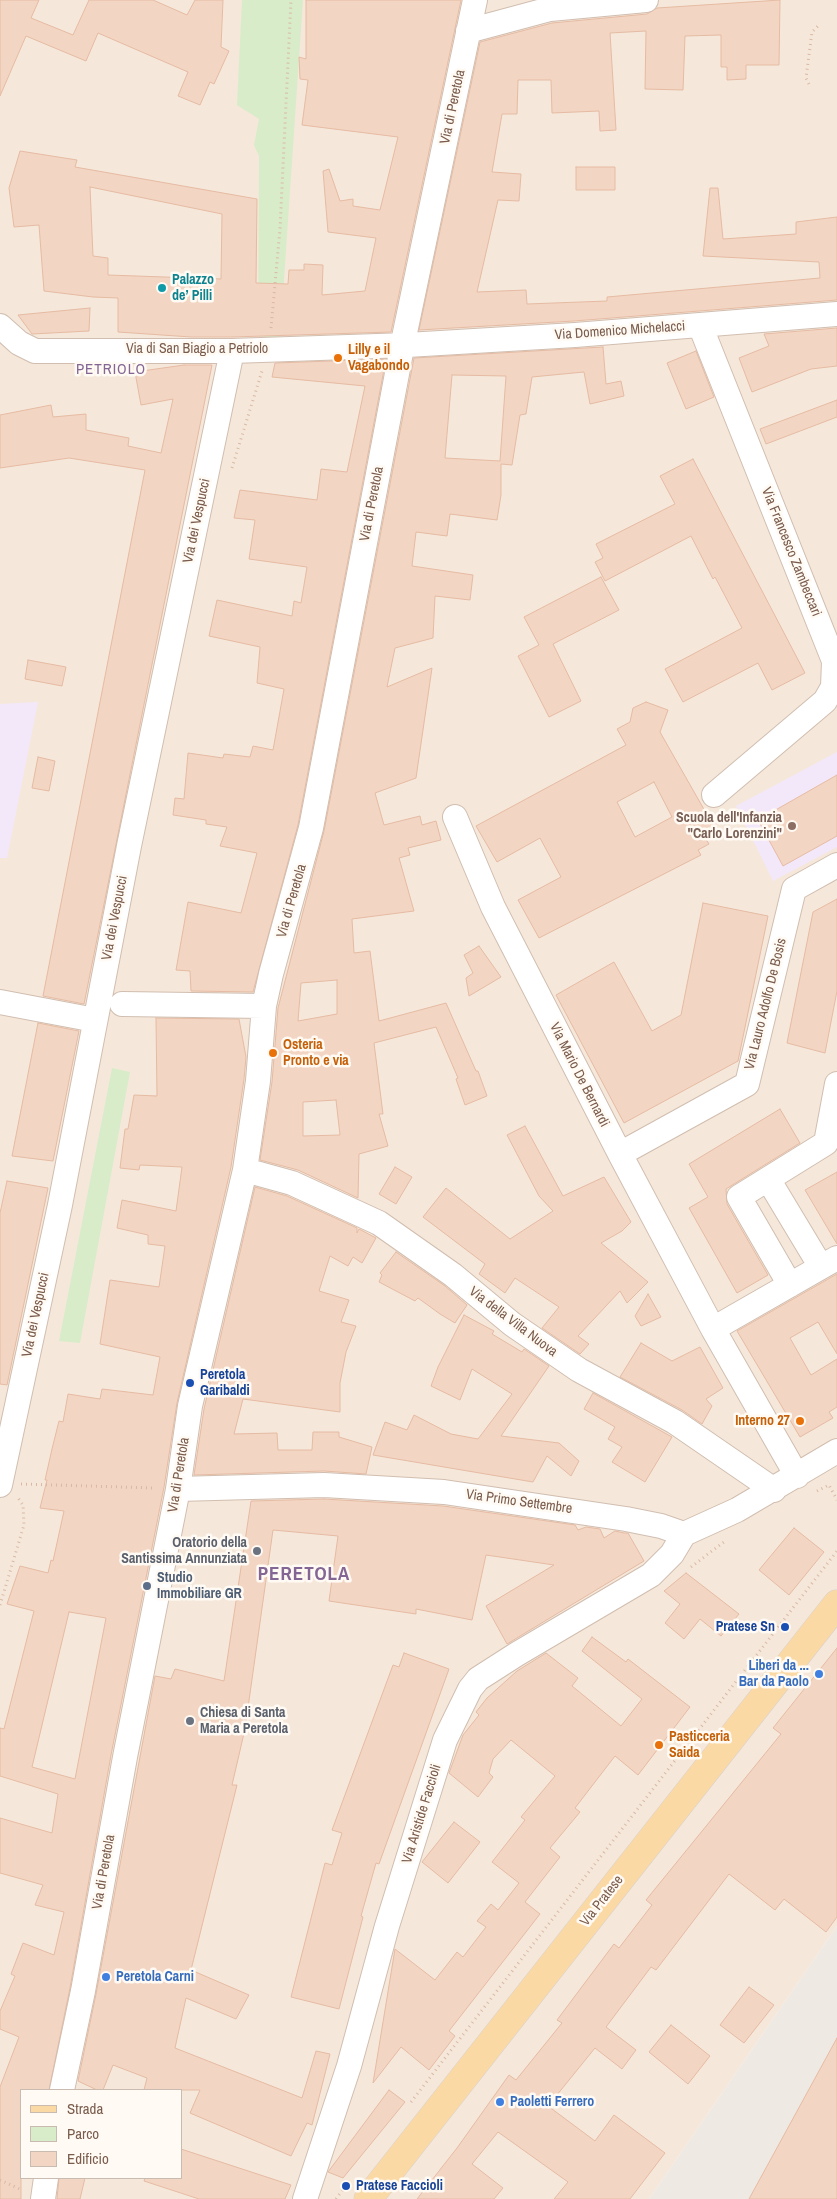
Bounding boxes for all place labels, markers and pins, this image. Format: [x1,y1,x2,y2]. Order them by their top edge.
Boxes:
place label: Palazzo de’ Pilli [172,272,214,304]
marker: Palazzo de’ Pilli [156,282,168,294]
place label: Lilly e il Vagabondo [348,342,410,374]
marker: Lilly e il Vagabondo [332,352,344,364]
place label: Scuola dell'Infanzia "Carlo Lorenzini" [676,810,782,842]
marker: Scuola dell'Infanzia "Carlo Lorenzini" [786,820,798,832]
place label: Osteria Pronto e via [283,1037,349,1070]
marker: Osteria Pronto e via [267,1047,279,1059]
place label: Peretola Garibaldi [200,1367,250,1400]
marker: Peretola Garibaldi [184,1377,196,1389]
place label: Interno 27 [735,1413,790,1429]
marker: Interno 27 [794,1415,806,1427]
place label: Oratorio della Santissima Annunziata [121,1535,247,1568]
marker: Oratorio della Santissima Annunziata [251,1545,263,1557]
place label: Studio Immobiliare GR [157,1570,242,1602]
marker: Studio Immobiliare GR [141,1580,153,1592]
place label: Pratese Sn [716,1619,775,1635]
marker: Pratese Sn [779,1621,791,1633]
place label: Liberi da ... Bar da Paolo [739,1658,809,1690]
marker: Liberi da ... Bar da Paolo [813,1668,825,1680]
place label: Chiesa di Santa Maria a Peretola [200,1705,288,1738]
marker: Chiesa di Santa Maria a Peretola [184,1715,196,1727]
place label: Pasticceria Saida [669,1729,730,1761]
marker: Pasticceria Saida [653,1739,665,1751]
place label: Peretola Carni [116,1969,194,1985]
marker: Peretola Carni [100,1971,112,1983]
place label: Paoletti Ferrero [510,2094,594,2110]
marker: Paoletti Ferrero [494,2096,506,2108]
place label: Pratese Faccioli [356,2178,443,2194]
marker: Pratese Faccioli [340,2180,352,2192]

